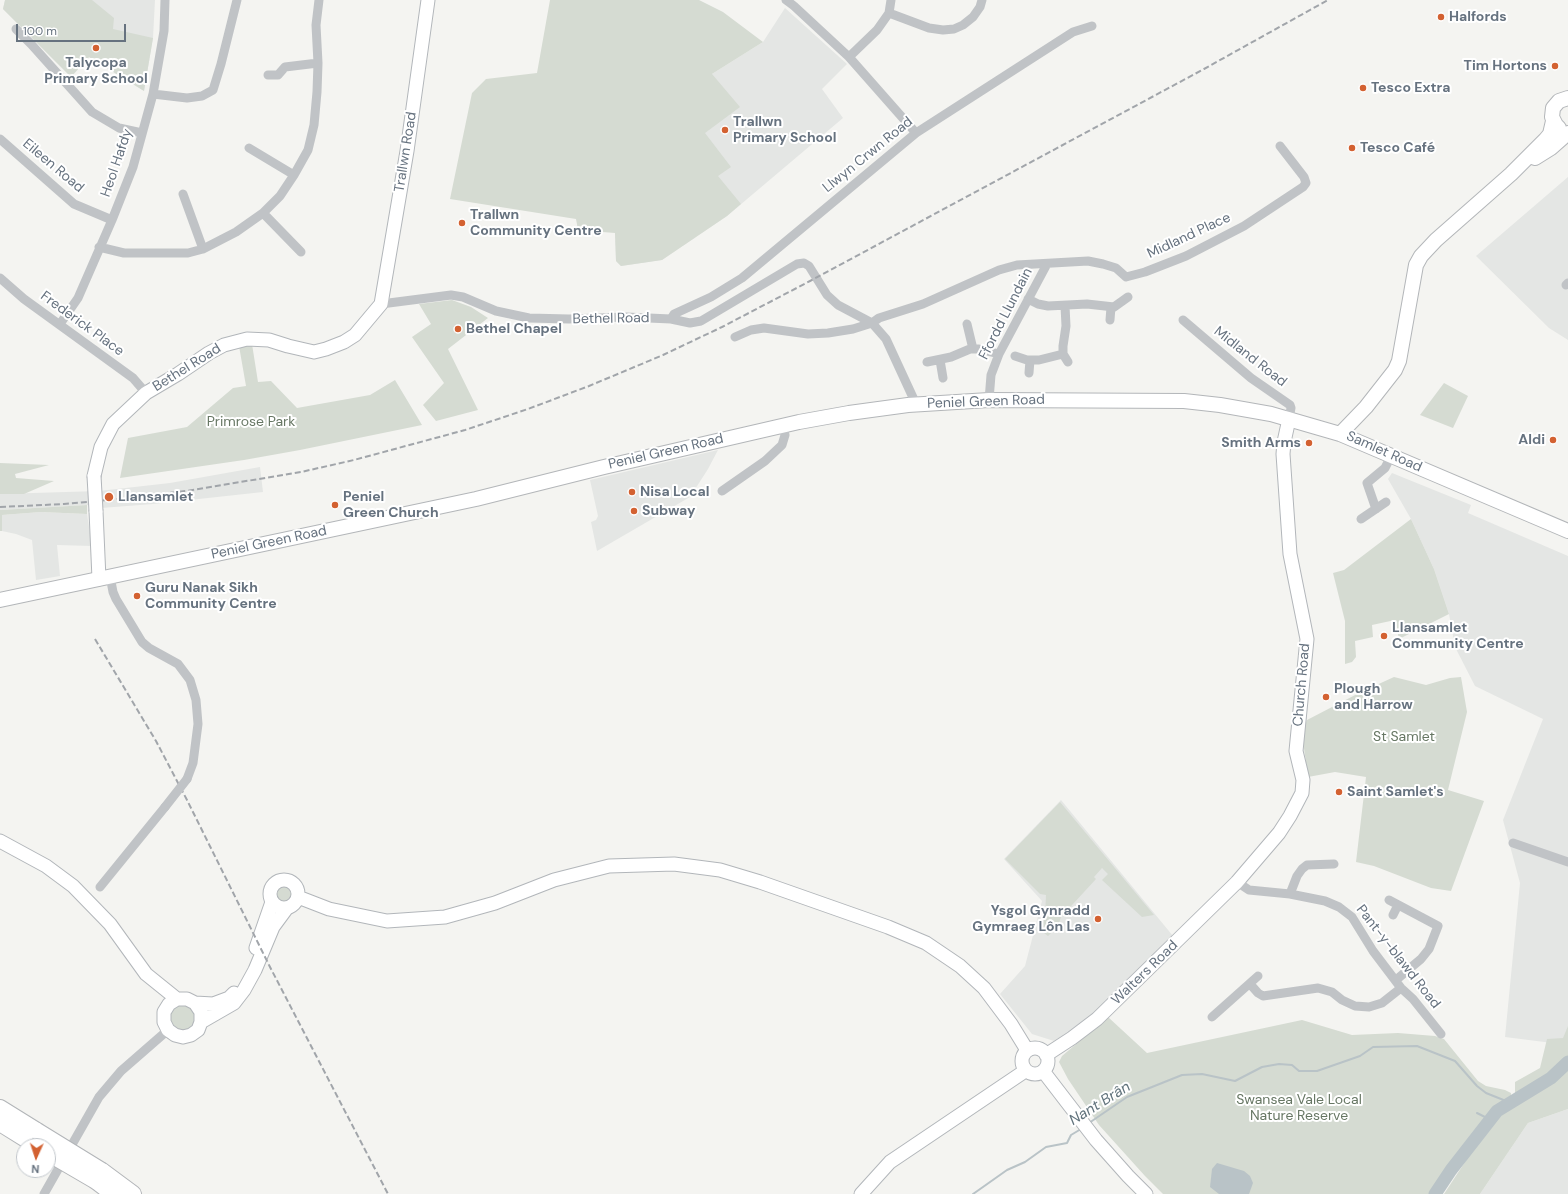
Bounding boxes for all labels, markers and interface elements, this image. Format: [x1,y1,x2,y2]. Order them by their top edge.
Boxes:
place label: Halfords [1449,9,1507,25]
marker: Halfords [1436,12,1446,22]
scale bar [18,16,128,42]
text: 100 m [23,23,57,39]
marker: Talycopa Primary School [91,43,101,53]
place label: Talycopa Primary School [44,55,148,88]
place label: Tim Hortons [1464,58,1547,74]
marker: Tim Hortons [1550,61,1560,71]
place label: Tesco Extra [1371,80,1450,96]
marker: Tesco Extra [1358,83,1368,93]
street label: Trallwn Road [391,111,421,193]
place label: Trallwn Primary School [733,114,836,146]
street label: Llwyn Crwn Road [820,114,916,196]
marker: Trallwn Primary School [720,125,730,135]
street label: Heol Hafdy [98,127,136,199]
street label: Eileen Road [19,136,87,196]
place label: Tesco Café [1360,140,1435,156]
marker: Tesco Café [1347,143,1357,153]
place label: Trallwn Community Centre [470,207,602,240]
street label: Midland Place [1145,209,1233,263]
marker: Trallwn Community Centre [457,218,467,228]
street label: Ffordd Llundain [976,265,1036,363]
street label: Frederick Place [37,288,127,360]
street label: Bethel Road [572,310,650,328]
place label: Bethel Chapel [466,321,562,337]
street label: Midland Road [1210,323,1290,391]
marker: Bethel Chapel [453,324,463,334]
street label: Bethel Road [150,340,224,396]
street label: Peniel Green Road [927,392,1045,412]
park label: Primrose Park [207,414,295,430]
street label: Samlet Road [1344,428,1424,476]
street label: Peniel Green Road [607,431,725,473]
place label: Aldi [1518,432,1545,448]
place label: Smith Arms [1221,435,1301,451]
marker: Aldi [1548,435,1558,445]
marker: Smith Arms [1304,438,1314,448]
place label: Nisa Local [640,484,709,500]
marker: Nisa Local [627,487,637,497]
place label: Llansamlet [118,489,193,505]
place label: Peniel Green Church [343,489,439,522]
marker: Llansamlet [103,491,115,503]
marker: Peniel Green Church [330,500,340,510]
place label: Subway [642,503,696,519]
marker: Subway [629,506,639,516]
street label: Peniel Green Road [210,523,328,563]
place label: Guru Nanak Sikh Community Centre [145,580,277,612]
marker: Guru Nanak Sikh Community Centre [132,591,142,601]
place label: Llansamlet Community Centre [1392,620,1524,652]
marker: Llansamlet Community Centre [1379,631,1389,641]
street label: Church Road [1290,643,1314,727]
place label: Plough and Harrow [1334,681,1413,714]
marker: Plough and Harrow [1321,692,1331,702]
park label: St Samlet [1373,729,1435,745]
place label: Saint Samlet's [1347,784,1444,800]
marker: Saint Samlet's [1334,787,1344,797]
street label: Pant-y-blawd Road [1352,902,1444,1012]
place label: Ysgol Gynradd Gymraeg Lôn Las [972,903,1090,936]
marker: Ysgol Gynradd Gymraeg Lôn Las [1093,914,1103,924]
street label: Walters Road [1108,937,1182,1009]
water label: Nant Brân [1066,1078,1134,1130]
park label: Swansea Vale Local Nature Reserve [1236,1092,1362,1124]
north arrow [16,1138,56,1178]
text: N [31,1162,40,1176]

